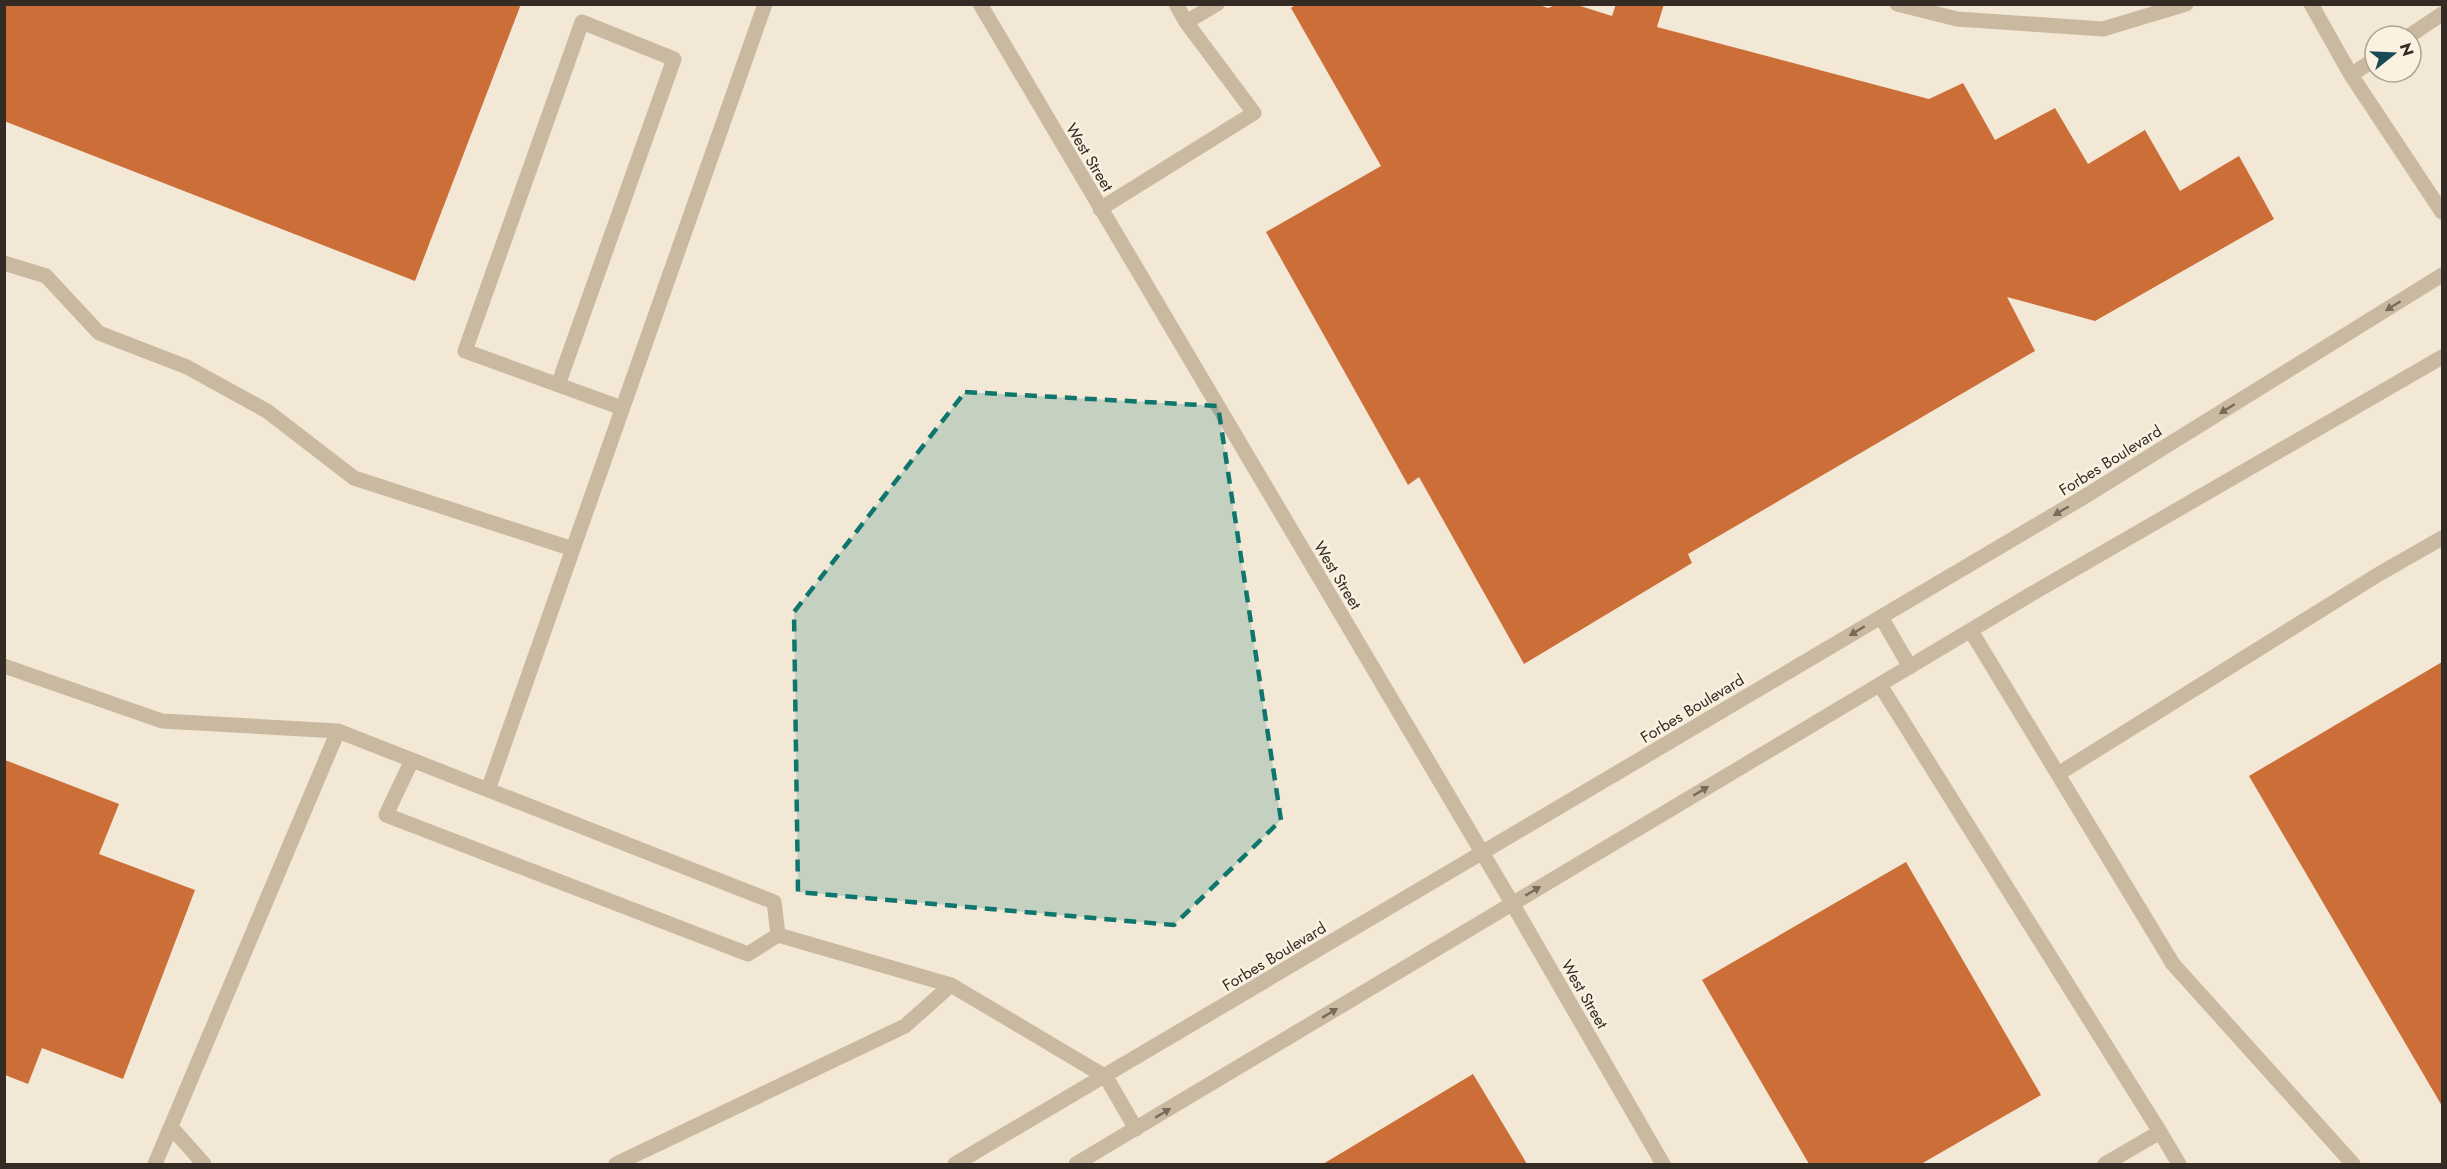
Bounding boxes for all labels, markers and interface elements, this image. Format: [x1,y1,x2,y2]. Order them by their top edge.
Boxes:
north arrow [2363,24,2423,84]
text: N [2394,40,2420,59]
street label: West Street [1060,119,1119,196]
one-way arrow [2385,300,2401,311]
one-way arrow [2219,403,2235,414]
street label: Forbes Boulevard [2054,420,2166,501]
one-way arrow [2052,506,2069,516]
street label: West Street [1308,537,1367,614]
one-way arrow [1849,626,1865,637]
street label: Forbes Boulevard [1636,668,1749,749]
one-way arrow [1693,786,1709,797]
one-way arrow [1525,885,1541,896]
street label: Forbes Boulevard [1218,916,1331,997]
street label: West Street [1556,956,1614,1033]
one-way arrow [1322,1007,1338,1018]
one-way arrow [1155,1108,1171,1119]

